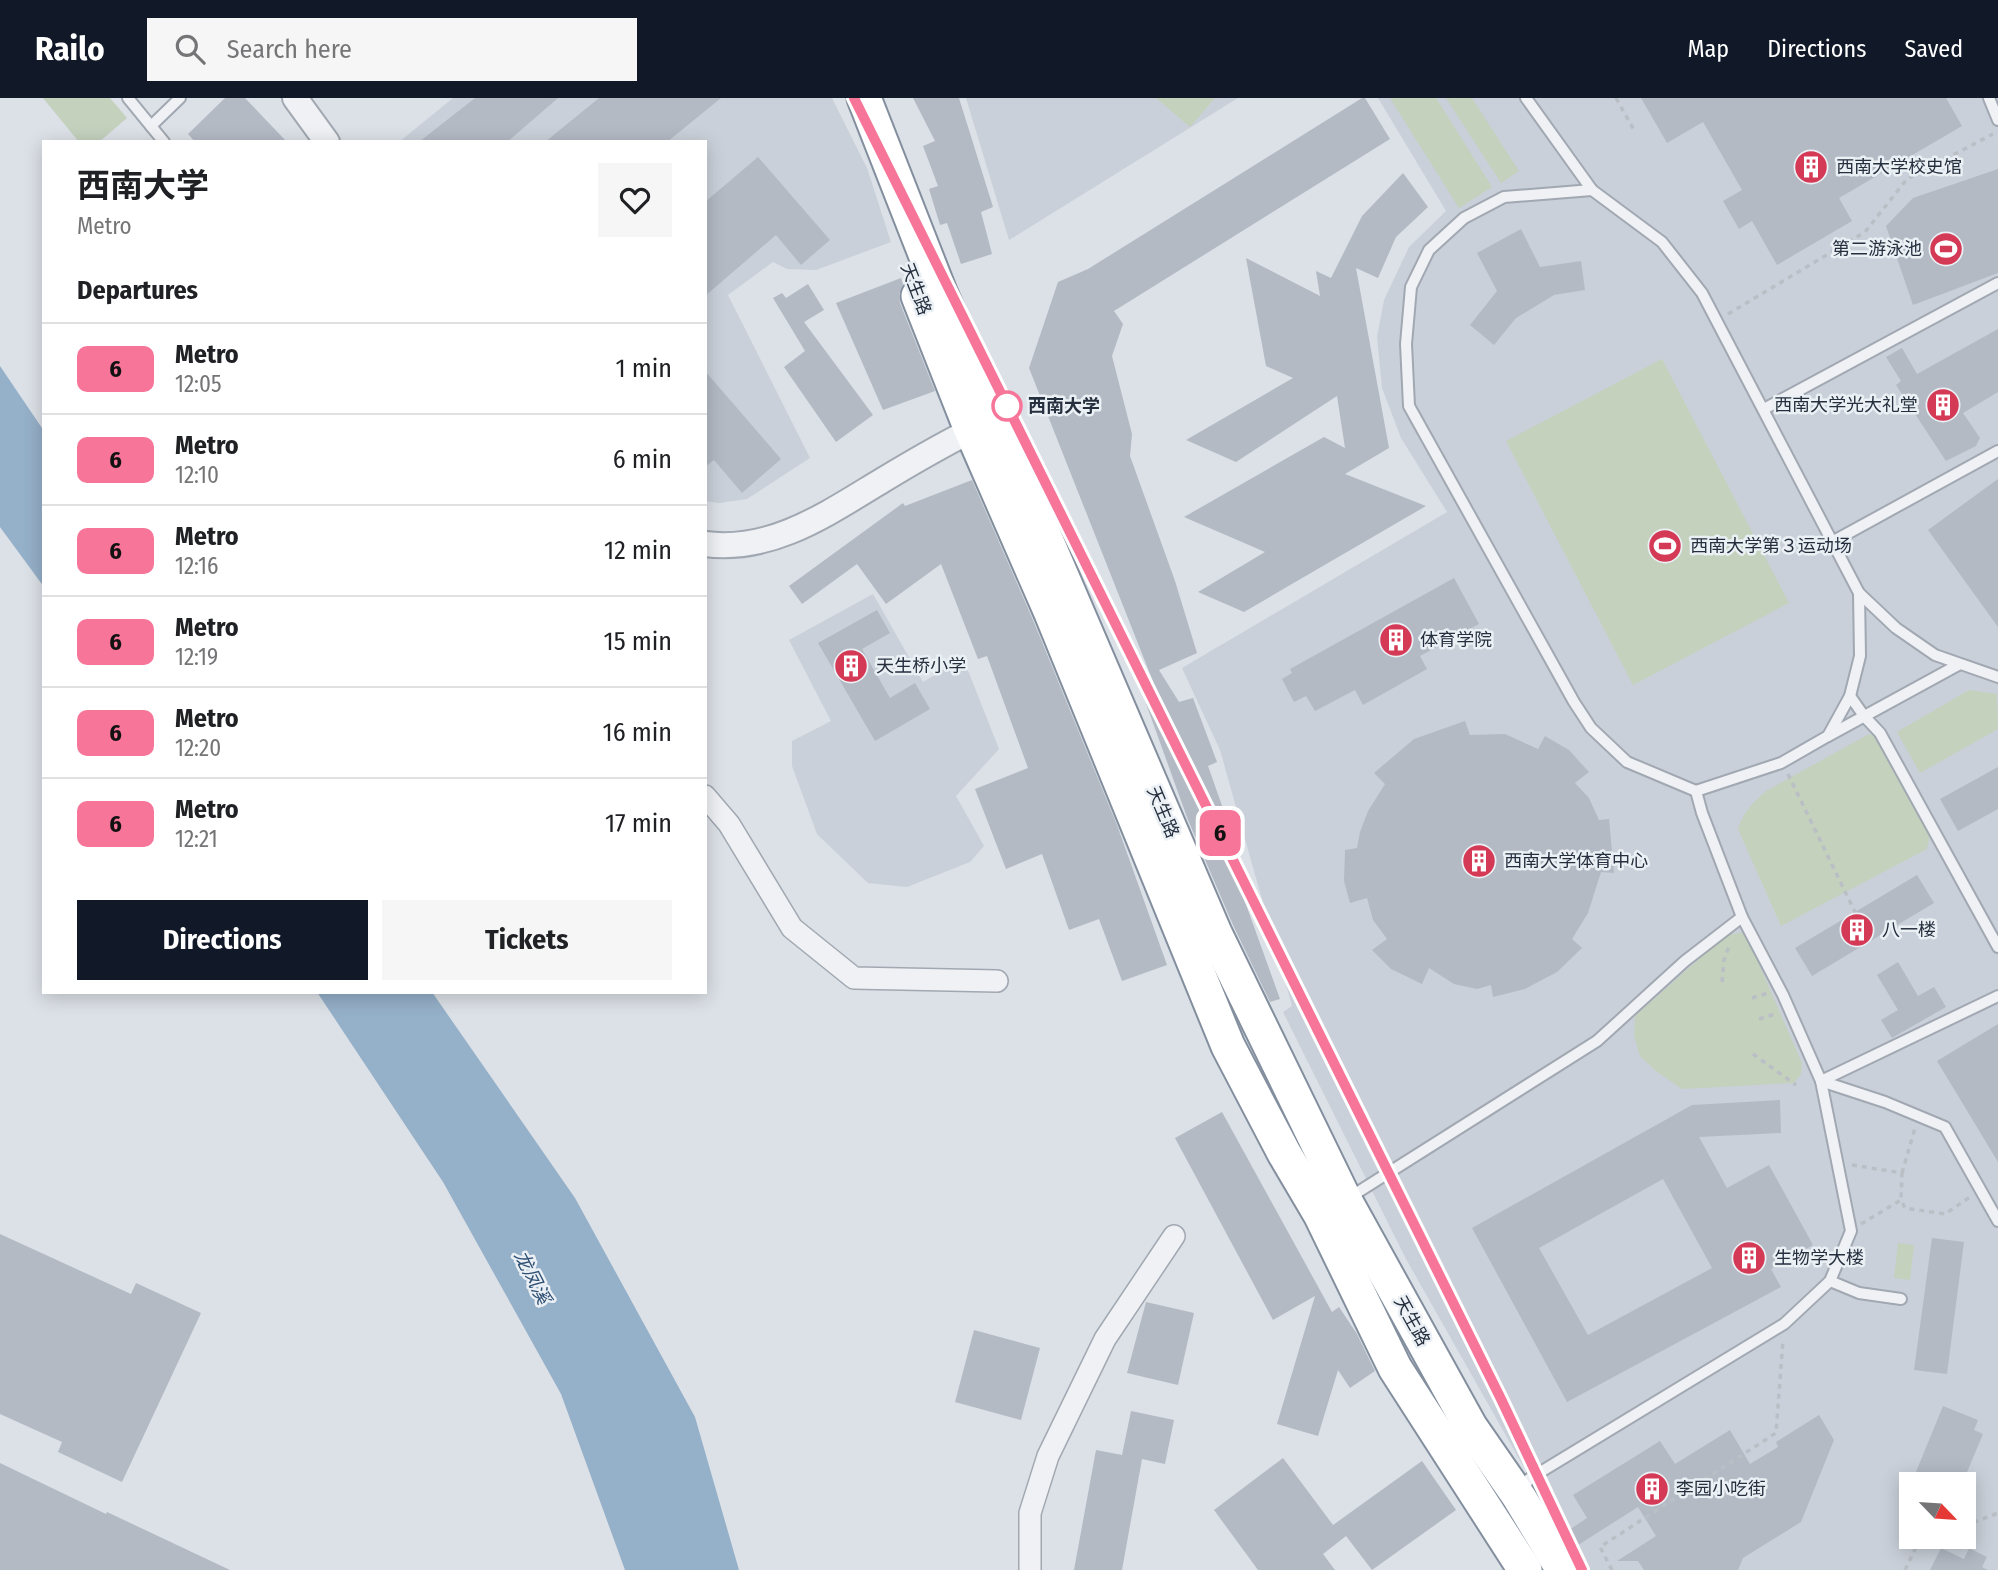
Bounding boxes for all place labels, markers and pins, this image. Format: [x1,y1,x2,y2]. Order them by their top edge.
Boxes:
building icon: 西南大学校史馆 [1792,148,1830,186]
place label: 西南大学校史馆 [1836,156,1962,178]
sports icon: 第二游泳池 [1927,230,1965,268]
place label: 第二游泳池 [1832,238,1922,260]
building icon: 西南大学光大礼堂 [1924,386,1962,424]
marker: 西南大学 [992,391,1022,421]
place label: 西南大学光大礼堂 [1774,394,1918,416]
place label: 西南大学 [1028,395,1100,417]
sports icon: 西南大学第３运动场 [1646,527,1684,565]
place label: 西南大学第３运动场 [1690,535,1852,557]
building icon: 体育学院 [1377,621,1415,659]
place label: 体育学院 [1420,629,1492,651]
building icon: 天生桥小学 [832,647,870,685]
place label: 天生桥小学 [876,655,966,677]
building icon: 西南大学体育中心 [1460,842,1498,880]
place label: 西南大学体育中心 [1504,850,1648,872]
building icon: 八一楼 [1838,911,1876,949]
place label: 八一楼 [1882,919,1936,941]
building icon: 生物学大楼 [1730,1239,1768,1277]
place label: 生物学大楼 [1774,1247,1864,1269]
building icon: 李园小吃街 [1633,1470,1671,1508]
place label: 李园小吃街 [1676,1478,1766,1500]

